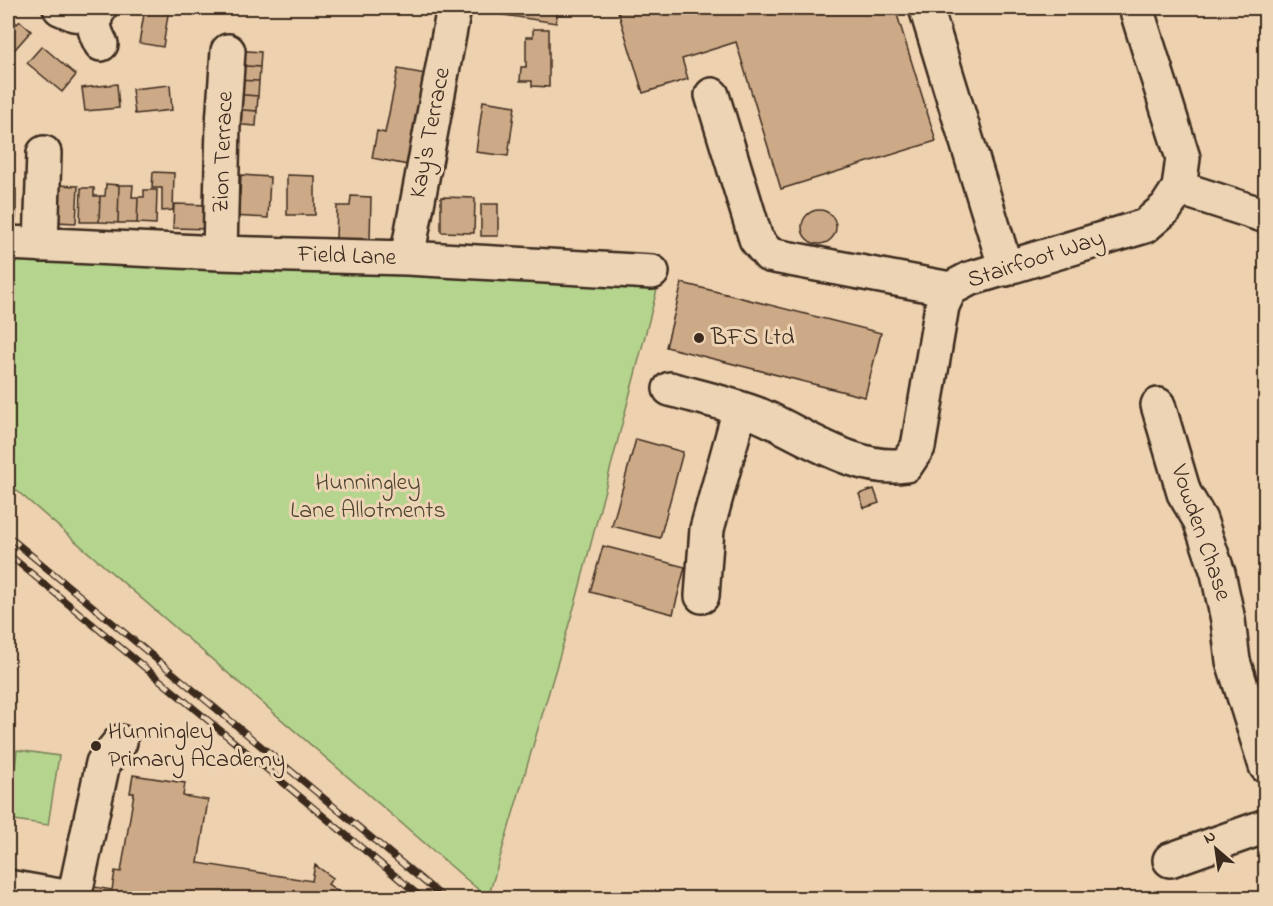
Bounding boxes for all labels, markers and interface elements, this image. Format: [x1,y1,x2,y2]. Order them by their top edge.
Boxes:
street label: Kay's Terrace [401,64,462,202]
street label: Zion Terrace [204,90,244,214]
street label: Stairfoot Way [963,221,1109,300]
street label: Field Lane [296,238,397,276]
place label: BFS Ltd [710,321,795,356]
marker: BFS Ltd [692,331,706,345]
street label: Vowden Chase [1160,459,1240,606]
park label: Hunningley Lane Allotments [290,466,446,529]
place label: Hunningley Primary Academy [108,715,285,779]
marker: Hunningley Primary Academy [89,739,103,753]
north arrow [1186,819,1246,879]
text: N [1199,824,1220,851]

